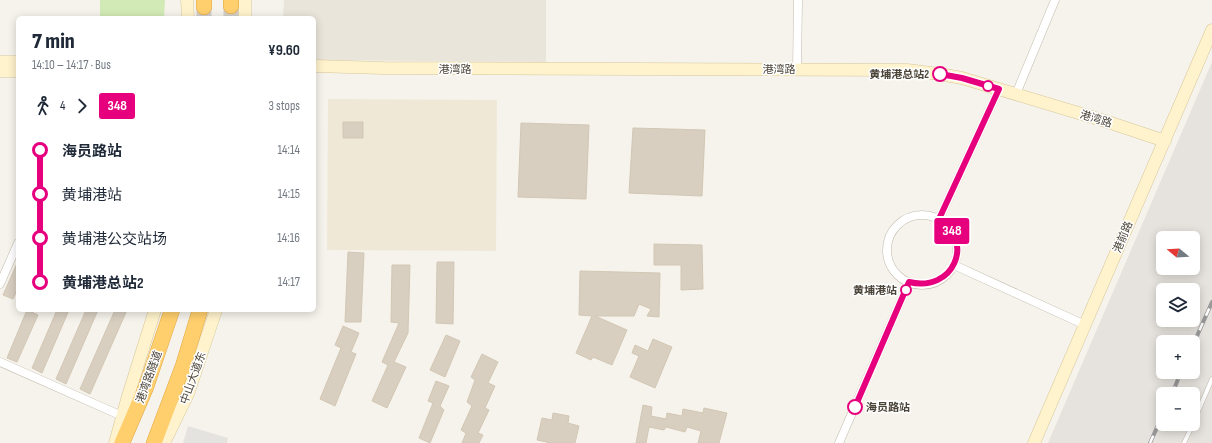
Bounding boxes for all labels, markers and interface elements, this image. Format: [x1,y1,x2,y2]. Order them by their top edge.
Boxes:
text: 7 min [32,28,75,55]
text: ¥9.60 [268,41,300,60]
text: 14:10 – 14:17 · Bus [32,57,111,73]
street label: 港湾路 [439,63,472,76]
street label: 港湾路 [763,63,796,76]
marker: 黄埔港总站2 [932,66,948,82]
place label: 黄埔港总站2 [869,68,929,81]
unlabelled marker [982,80,994,92]
icon: walk [32,95,54,117]
icon: forward [71,95,93,117]
text: 348 [107,97,127,114]
text: 4 [60,98,65,114]
text: 3 stops [269,98,300,114]
street label: 港湾路 [1078,108,1114,130]
text: 海员路站 [62,142,122,161]
text: 14:14 [278,142,300,158]
text: 黄埔港站 [62,186,122,205]
text: 14:15 [278,186,300,202]
line badge: 348 [929,218,975,244]
street label: 港前路 [1111,219,1135,255]
text: 348 [942,222,962,239]
text: 黄埔港公交站场 [62,230,167,249]
text: 14:16 [277,230,300,246]
north arrow [1156,231,1200,275]
map controls [1156,231,1200,431]
text: 黄埔港总站2 [62,274,144,293]
text: 14:17 [278,274,300,290]
button: layers [1156,283,1200,327]
place label: 黄埔港站 [853,284,897,297]
marker: 黄埔港站 [900,284,912,296]
button: + [1156,335,1200,379]
street label: 港湾路隧道 [133,349,165,405]
street label: 中山大道东 [177,350,209,406]
button: − [1156,387,1200,431]
marker: 海员路站 [847,399,863,415]
place label: 海员路站 [866,401,910,414]

